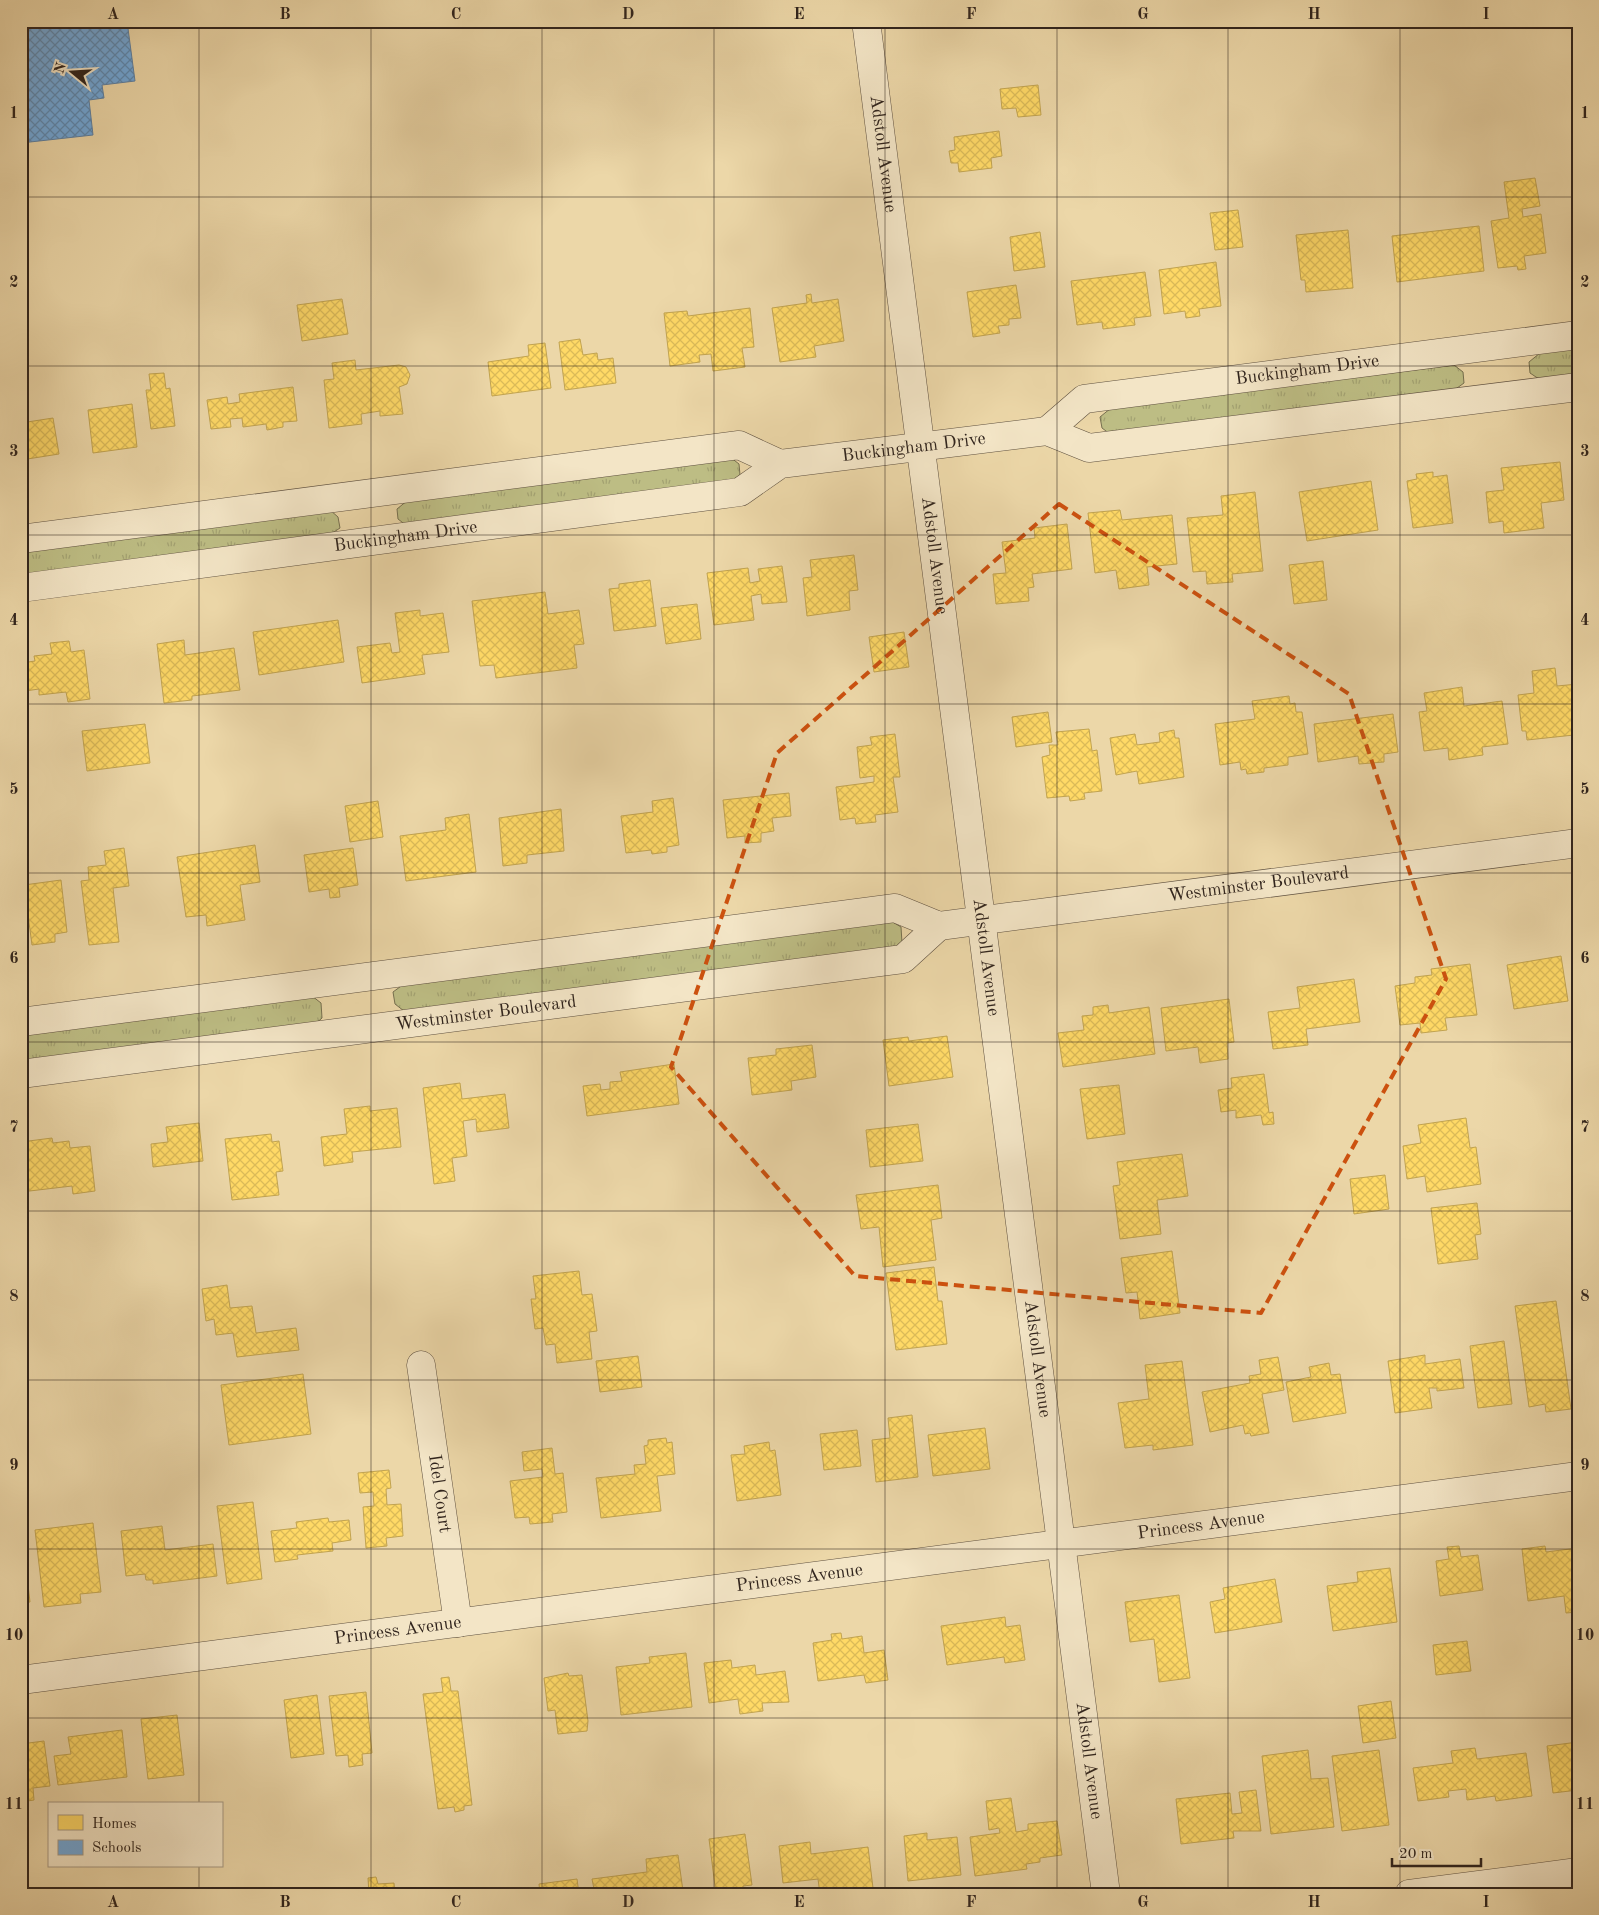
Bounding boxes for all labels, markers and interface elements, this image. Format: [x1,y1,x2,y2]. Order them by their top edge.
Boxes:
text: A [107,7,119,23]
text: B [279,7,291,23]
text: C [451,7,461,23]
text: D [622,7,634,23]
text: E [793,7,805,23]
text: F [966,7,977,23]
text: G [1137,7,1149,23]
text: H [1307,7,1321,23]
text: I [1482,7,1490,23]
north arrow [48,48,98,98]
text: N [52,61,69,76]
street label: Adstoll Avenue [867,94,899,214]
text: 1 [9,106,19,122]
text: 1 [1580,106,1590,122]
text: 2 [9,275,19,291]
text: 2 [1580,275,1590,291]
street label: Buckingham Drive [1234,352,1380,388]
street label: Buckingham Drive [841,430,987,465]
text: 3 [9,444,19,460]
text: 3 [1580,444,1590,460]
street label: Adstoll Avenue [918,496,951,615]
street label: Buckingham Drive [333,518,479,555]
text: 4 [9,613,19,629]
text: 4 [1580,613,1590,629]
text: 5 [9,782,19,798]
text: 5 [1580,782,1590,798]
street label: Westminster Boulevard [1167,864,1350,905]
street label: Adstoll Avenue [970,898,1002,1017]
text: 6 [9,951,19,967]
text: 6 [1580,951,1590,967]
street label: Westminster Boulevard [394,993,578,1034]
text: 7 [9,1120,19,1136]
text: 7 [1580,1120,1590,1136]
text: 8 [9,1289,19,1305]
text: 8 [1580,1289,1590,1305]
street label: Adstoll Avenue [1021,1299,1054,1419]
street label: Idel Court [425,1453,454,1534]
text: 9 [9,1458,19,1474]
text: 9 [1580,1458,1590,1474]
street label: Princess Avenue [1136,1508,1266,1543]
street label: Princess Avenue [735,1561,864,1595]
street label: Princess Avenue [333,1613,463,1648]
text: 10 [5,1628,23,1644]
text: 10 [1576,1628,1594,1644]
street label: Adstoll Avenue [1072,1701,1105,1821]
text: 11 [5,1797,23,1813]
text: 11 [1576,1797,1594,1813]
legend [48,1802,222,1868]
text: Homes [92,1817,137,1832]
scale bar [1392,1835,1480,1867]
text: Schools [92,1841,141,1856]
text: 20 m [1399,1847,1433,1862]
text: A [107,1895,119,1911]
text: B [279,1895,291,1911]
text: C [451,1895,461,1911]
text: D [622,1895,634,1911]
text: E [793,1895,805,1911]
text: F [966,1895,977,1911]
text: G [1137,1895,1149,1911]
text: H [1307,1895,1321,1911]
text: I [1482,1895,1490,1911]

